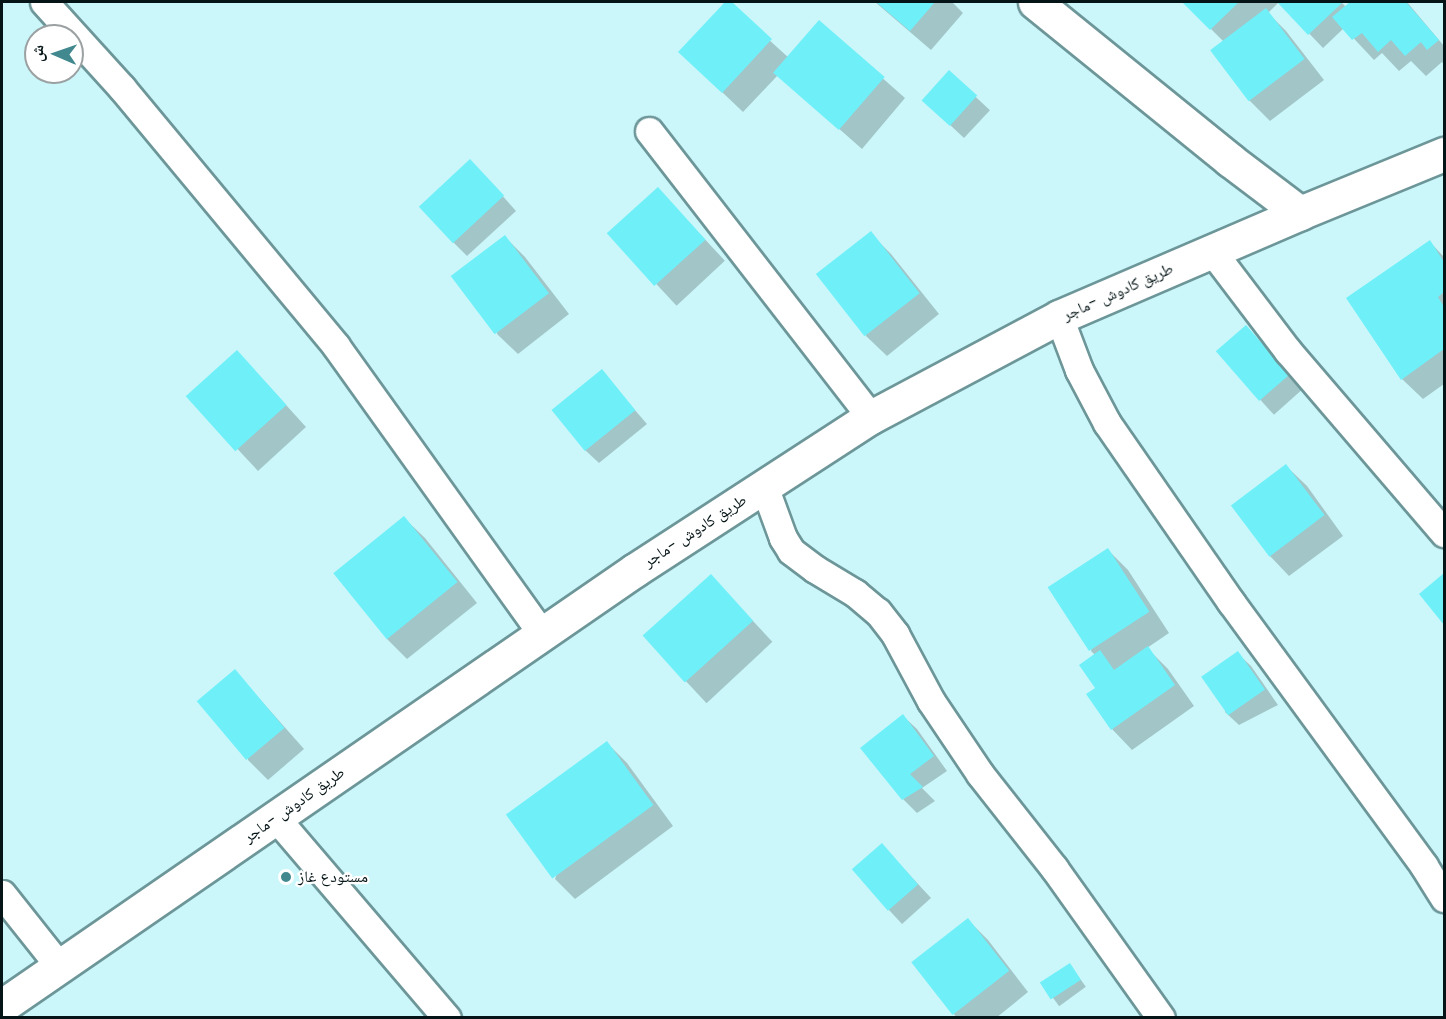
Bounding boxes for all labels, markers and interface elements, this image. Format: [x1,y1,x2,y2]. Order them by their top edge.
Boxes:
north arrow [24,24,84,84]
text: ش [26,45,49,62]
street label: طريق كادوش -ماجر [1060,259,1176,325]
street label: طريق كادوش -ماجر [640,491,750,571]
street label: طريق كادوش -ماجر [240,763,348,847]
place label: مستودع غاز [298,867,368,887]
marker: مستودع غاز [279,870,293,884]

